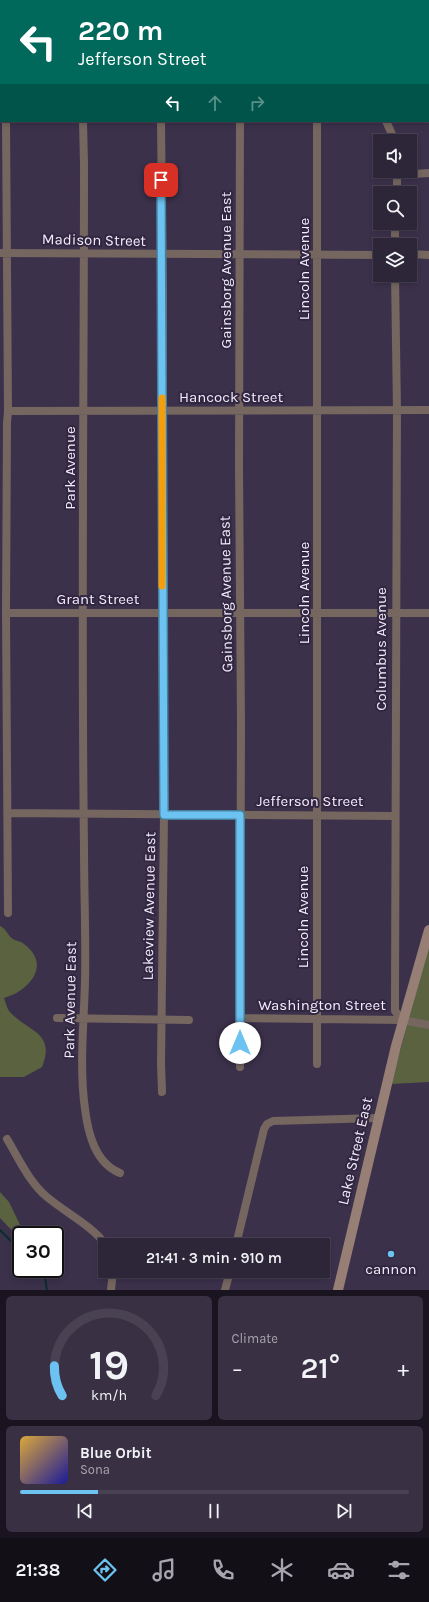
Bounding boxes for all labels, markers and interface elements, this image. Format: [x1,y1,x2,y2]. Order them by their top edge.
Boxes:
text: 220 m [78,14,163,47]
icon: left [12,16,64,68]
text: Jefferson Street [78,48,206,70]
icon: left [162,92,184,114]
icon: ahead [204,92,226,114]
icon: right [246,92,268,114]
map controls [373,134,417,282]
button: sound [373,134,417,178]
pin [144,163,178,197]
icon: arrive [150,169,172,191]
button: search [373,186,417,230]
street label: Gainsborg Avenue East [217,191,235,348]
street label: Lincoln Avenue [295,218,313,320]
street label: Madison Street [42,230,147,250]
button: layers [373,238,417,282]
street label: Hancock Street [179,388,283,406]
street label: Park Avenue [61,426,79,510]
street label: Gainsborg Avenue East [216,515,236,673]
street label: Lincoln Avenue [295,542,313,644]
street label: Columbus Avenue [372,587,390,711]
street label: Grant Street [57,590,140,608]
street label: Jefferson Street [256,792,364,810]
street label: Lakeview Avenue East [139,831,159,980]
street label: Lincoln Avenue [294,866,312,968]
street label: Park Avenue East [60,941,80,1059]
street label: Washington Street [258,996,386,1014]
position arrow [219,1022,261,1064]
street label: Lake Street East [334,1095,376,1207]
speed limit sign: 30 [12,1226,64,1278]
text: 21:41 · 3 min · 910 m [146,1249,282,1267]
marker: cannon [386,1249,396,1259]
place label: cannon [365,1260,417,1278]
text: Climate [232,1331,278,1346]
text: 19 [89,1341,129,1389]
text: 21° [300,1350,340,1386]
text: − [232,1356,243,1382]
text: + [397,1356,409,1382]
text: km/h [91,1387,127,1404]
text: Blue Orbit [80,1444,152,1462]
text: Sona [80,1462,110,1477]
icon: previous [74,1500,96,1522]
icon: pause [203,1500,225,1522]
icon: next [333,1500,355,1522]
icon: directions [91,1556,119,1584]
icon: music [150,1556,178,1584]
icon: phone [209,1556,237,1584]
icon: climate [268,1556,296,1584]
icon: car [327,1556,355,1584]
icon: filters [385,1556,413,1584]
text: 21:38 [15,1559,60,1581]

